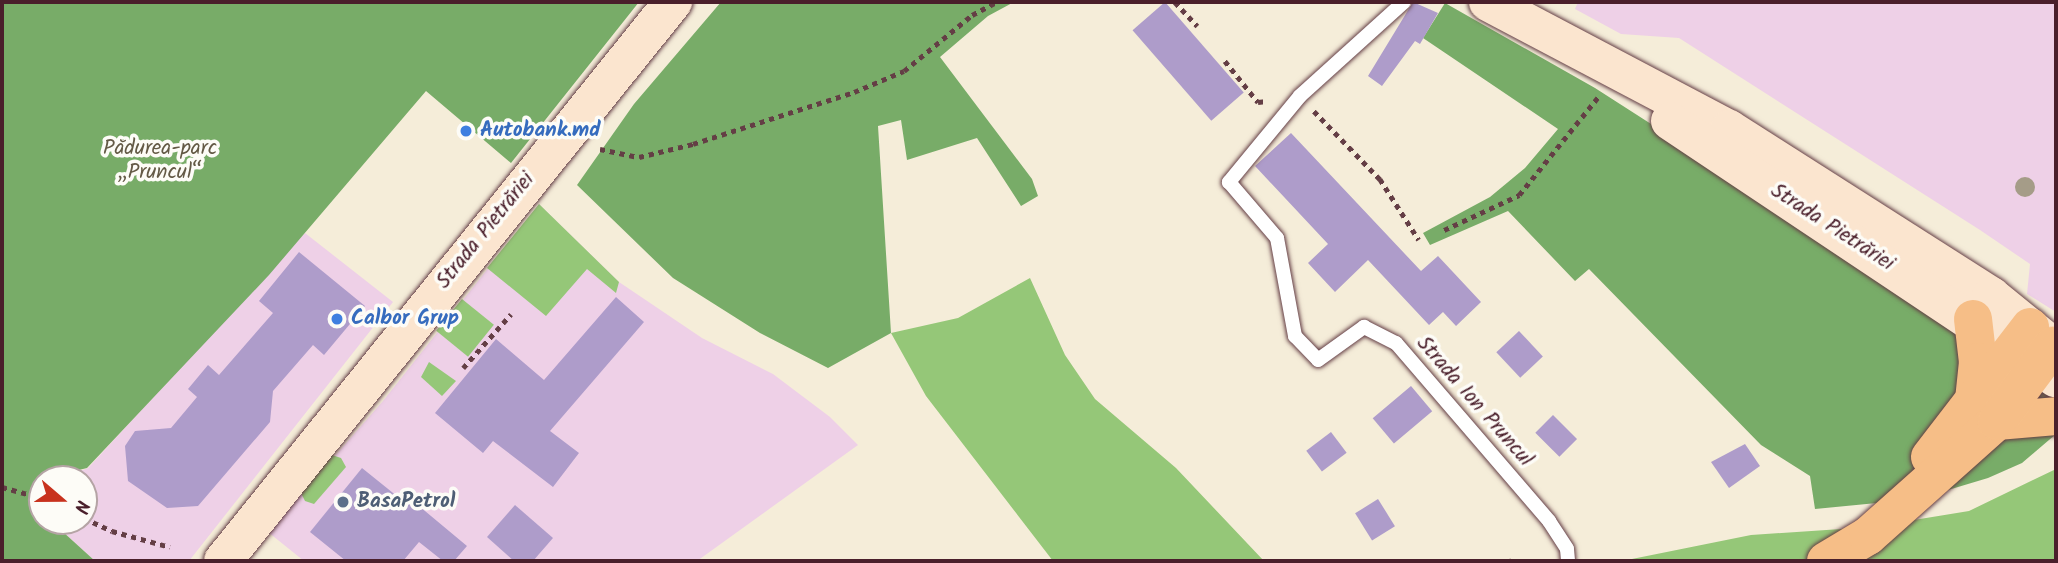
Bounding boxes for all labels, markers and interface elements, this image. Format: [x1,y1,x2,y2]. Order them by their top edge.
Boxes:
place label: Autobank.md [480,118,601,144]
marker: Autobank.md [458,123,474,139]
park label: Pădurea-parc „Pruncul“ [103,136,217,186]
street label: Strada Pietrăriei [432,168,540,294]
street label: Strada Pietrăriei [1766,179,1898,277]
place label: Calbor Grup [351,306,459,332]
marker: Calbor Grup [329,311,345,327]
street label: Strada Ion Pruncul [1410,332,1538,472]
north arrow [28,465,98,535]
place label: BasaPetrol [357,489,455,515]
marker: BasaPetrol [335,494,351,510]
text: N [65,496,97,517]

